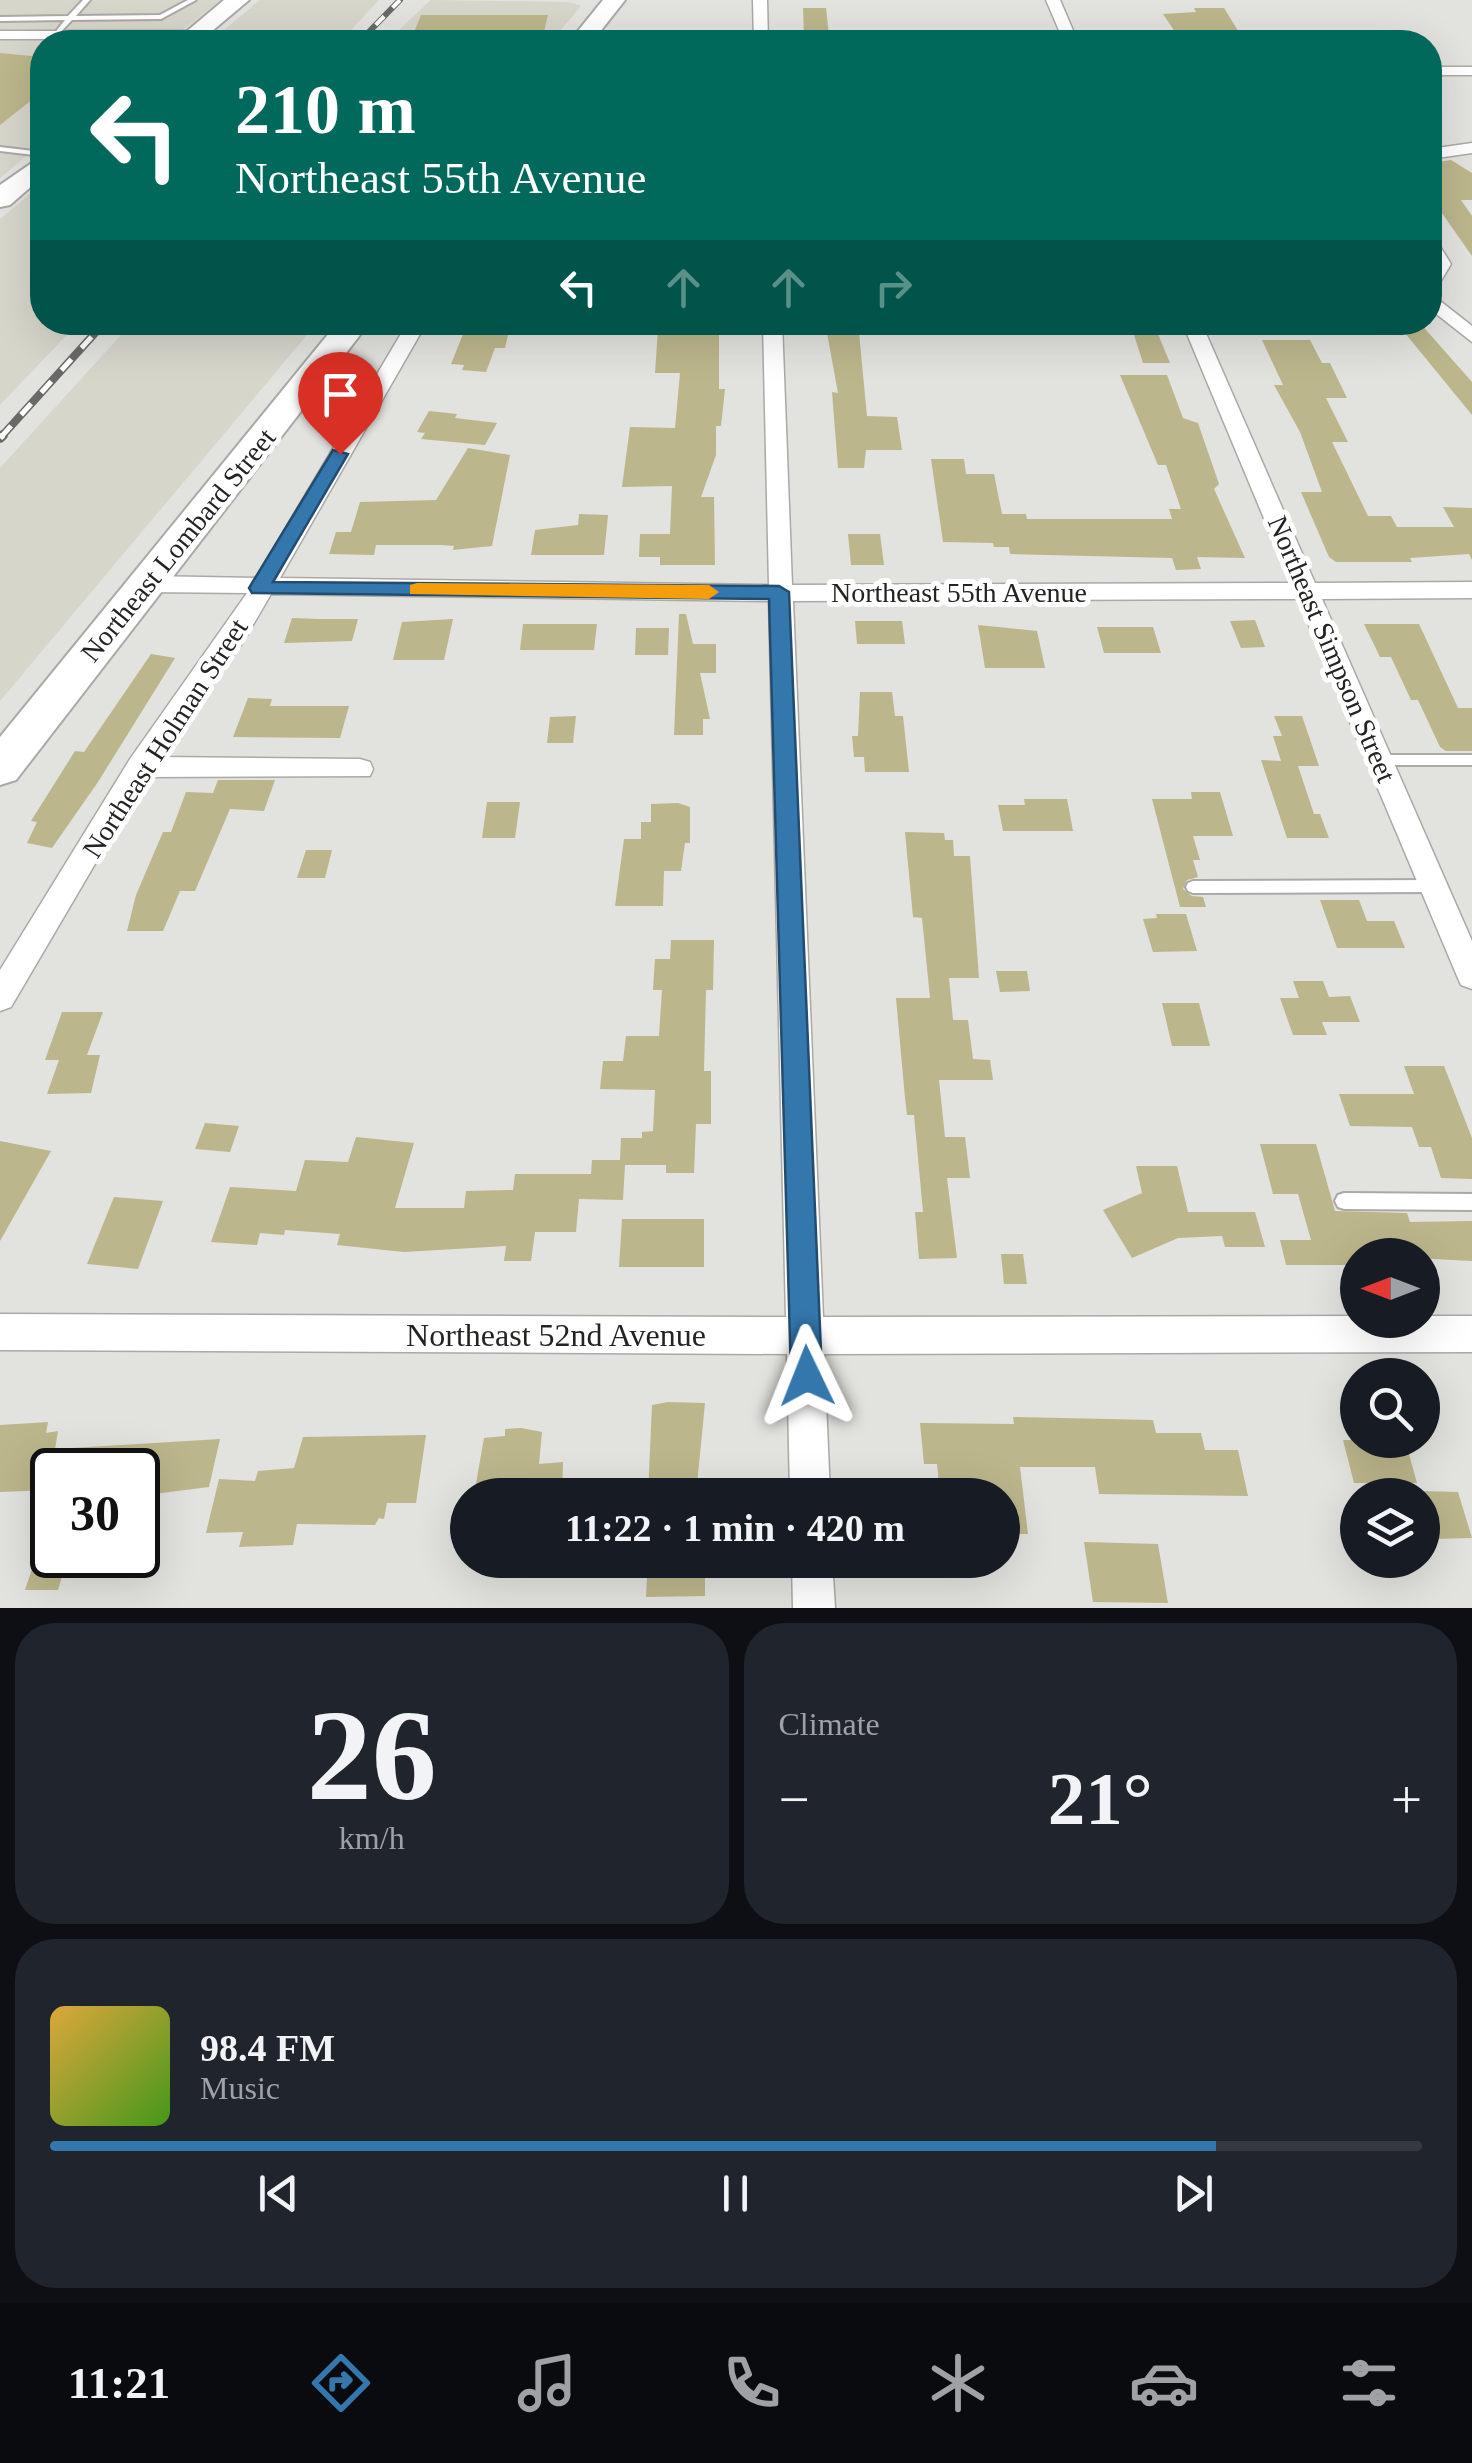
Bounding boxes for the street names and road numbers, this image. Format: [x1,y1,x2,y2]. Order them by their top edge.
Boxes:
street label: Northeast Lombard Street [74,422,282,668]
street label: Northeast Simpson Street [1262,511,1402,787]
street label: Northeast 55th Avenue [831,577,1087,608]
street label: Northeast Holman Street [76,613,254,863]
street label: Northeast 52nd Avenue [406,1317,706,1353]

